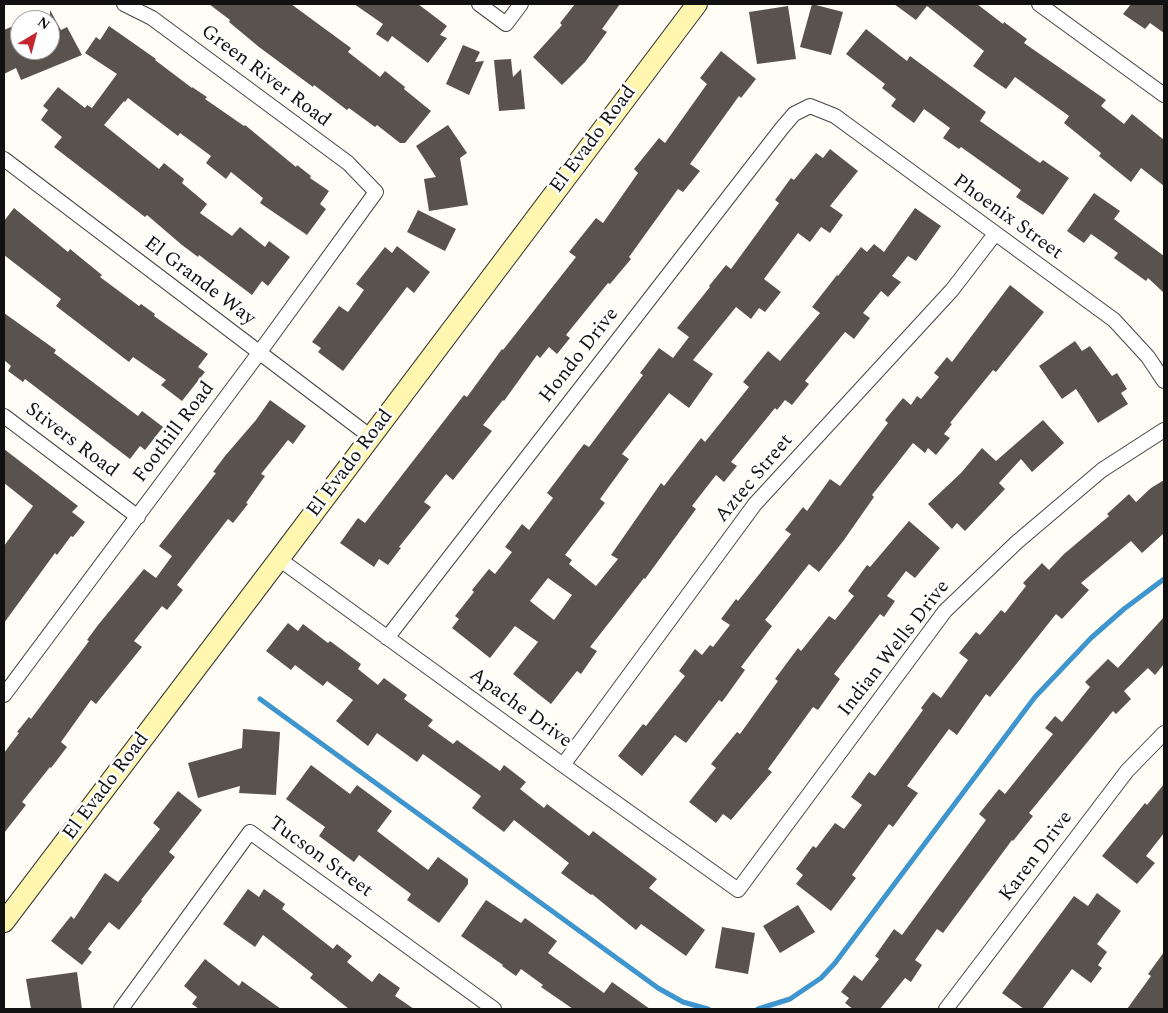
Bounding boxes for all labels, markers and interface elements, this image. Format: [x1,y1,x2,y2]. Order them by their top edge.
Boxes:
north arrow [10,10,60,60]
text: N [33,12,55,35]
street label: Green River Road [195,20,335,134]
street label: El Evado Road [546,82,642,198]
street label: Phoenix Street [947,170,1067,266]
street label: El Grande Way [139,232,259,332]
street label: Hondo Drive [535,303,625,409]
street label: Foothill Road [129,378,221,488]
street label: Stivers Road [20,398,122,484]
street label: El Evado Road [303,406,399,522]
street label: Aztec Street [711,430,799,528]
street label: Indian Wells Drive [834,576,956,722]
street label: Apache Drive [464,664,576,754]
street label: El Evado Road [59,729,155,845]
street label: Karen Drive [995,807,1079,907]
street label: Tucson Street [263,812,377,904]

